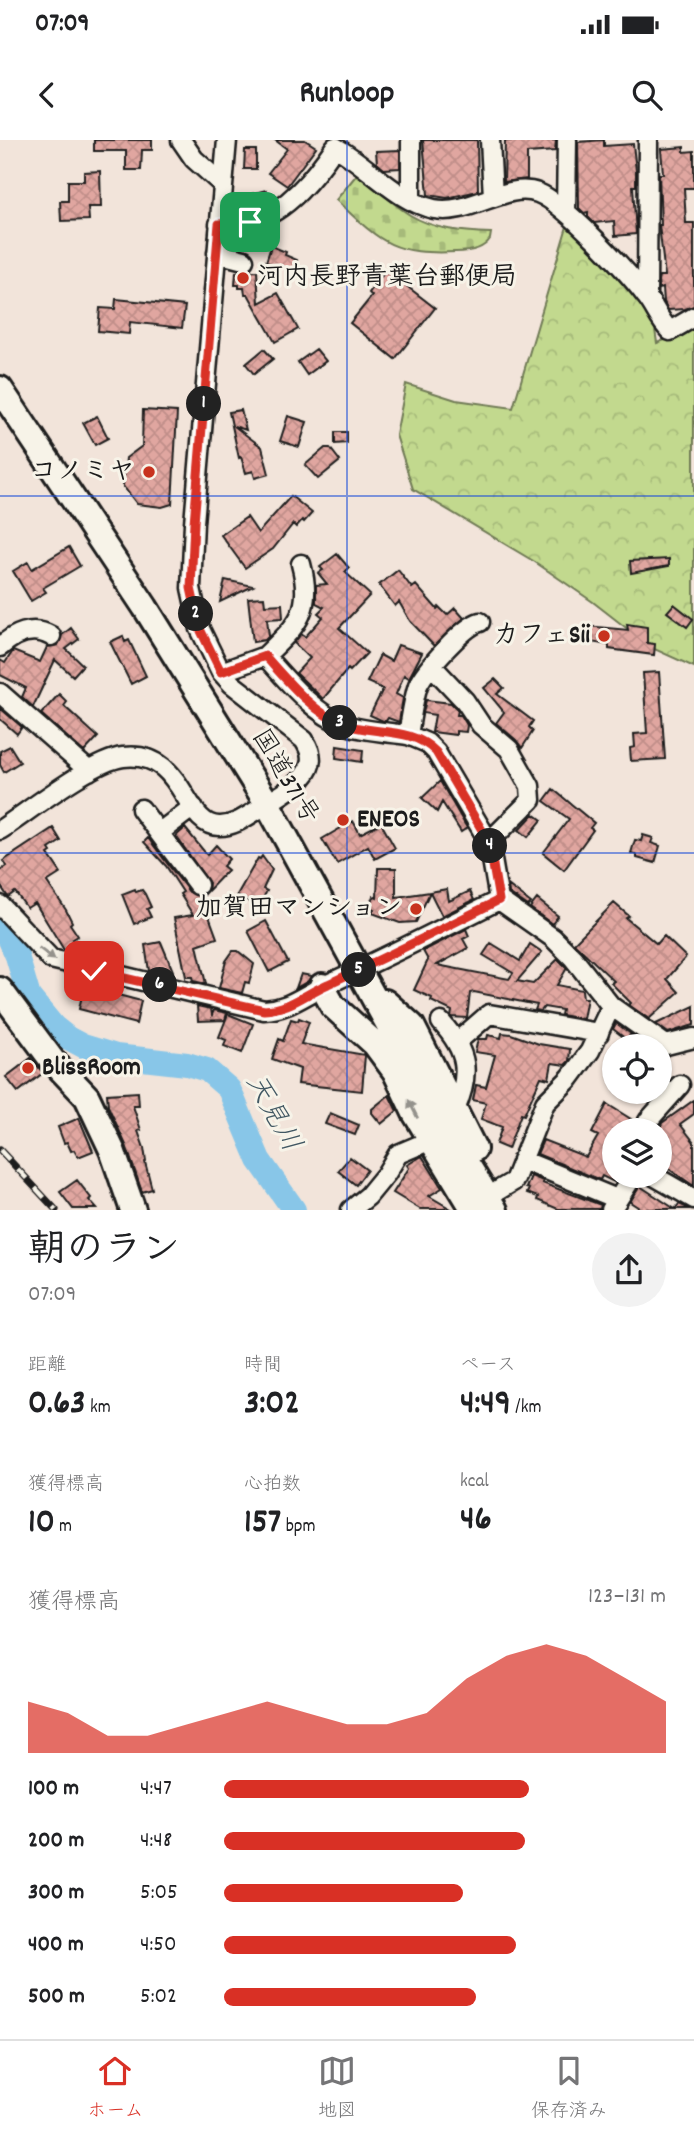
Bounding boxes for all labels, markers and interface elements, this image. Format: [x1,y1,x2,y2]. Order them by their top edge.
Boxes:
text: 07:09 [35,6,90,43]
text: Runloop [299,72,395,118]
icon: back [28,76,66,114]
icon: search [628,76,666,114]
pin [220,192,280,252]
icon: arrive [231,203,269,241]
place label: 河内長野青葉台郵便局 [257,260,517,297]
marker: 河内長野青葉台郵便局 [235,270,251,286]
pin: 1 [186,386,222,422]
text: 1 [201,390,206,417]
place label: コノミヤ [30,454,135,491]
marker: コノミヤ [141,464,157,480]
pin: 2 [178,596,214,631]
text: 2 [191,600,200,627]
place label: カフェSii [493,618,590,655]
marker: カフェSii [596,628,612,644]
pin: 3 [322,706,358,740]
text: 3 [335,709,344,736]
street label: 国道371号 [241,722,327,832]
place label: ENEOS [357,802,420,839]
marker: ENEOS [335,812,351,828]
pin: 4 [472,828,508,864]
text: 4 [486,832,493,859]
place label: 加賀田マンション [196,891,402,928]
marker: 加賀田マンション [408,901,424,917]
pin [64,941,124,1001]
one-way arrow [37,946,55,961]
icon: check [75,952,113,990]
pin: 5 [342,952,376,988]
text: 5 [354,956,363,983]
pin: 6 [142,968,178,1002]
text: 6 [155,971,164,998]
map controls [602,1034,672,1188]
button: locate [602,1034,672,1104]
place label: BlissRoom [42,1050,141,1087]
marker: BlissRoom [20,1060,36,1076]
water label: 天見川 [233,1068,309,1160]
one-way arrow [408,1099,420,1119]
button: layers [602,1118,672,1188]
text: 朝のラン [28,1225,180,1280]
button: share [592,1233,666,1307]
text: 07:09 [28,1279,76,1312]
text: 距離 [28,1353,66,1380]
text: 時間 [244,1353,282,1380]
text: ペース [460,1353,516,1380]
text: 0.63 [28,1380,86,1430]
text: 3:02 [244,1380,300,1430]
text: 4:49 [460,1380,511,1430]
text: km [86,1395,111,1422]
text: /km [511,1395,542,1422]
text: kcal [460,1469,489,1496]
text: 獲得標高 [28,1472,104,1499]
text: 心拍数 [244,1472,301,1499]
text: 46 [460,1496,492,1546]
text: 10 [28,1499,55,1549]
text: 157 [244,1499,281,1549]
text: m [55,1514,72,1541]
text: bpm [281,1514,316,1541]
text: 123–131 m [588,1581,666,1614]
text: 獲得標高 [28,1587,120,1620]
text: 100 m [28,1773,79,1806]
text: 4:47 [140,1773,172,1806]
text: 200 m [28,1825,84,1858]
text: 4:48 [140,1825,172,1858]
text: 300 m [28,1877,84,1910]
text: 5:05 [140,1877,178,1910]
text: 400 m [28,1929,84,1962]
text: 4:50 [140,1929,177,1962]
text: 500 m [28,1981,85,2014]
text: 5:02 [140,1981,177,2014]
tab: ホーム [87,2052,144,2126]
tab: 地図 [318,2052,356,2126]
tab: 保存済み [531,2052,607,2126]

